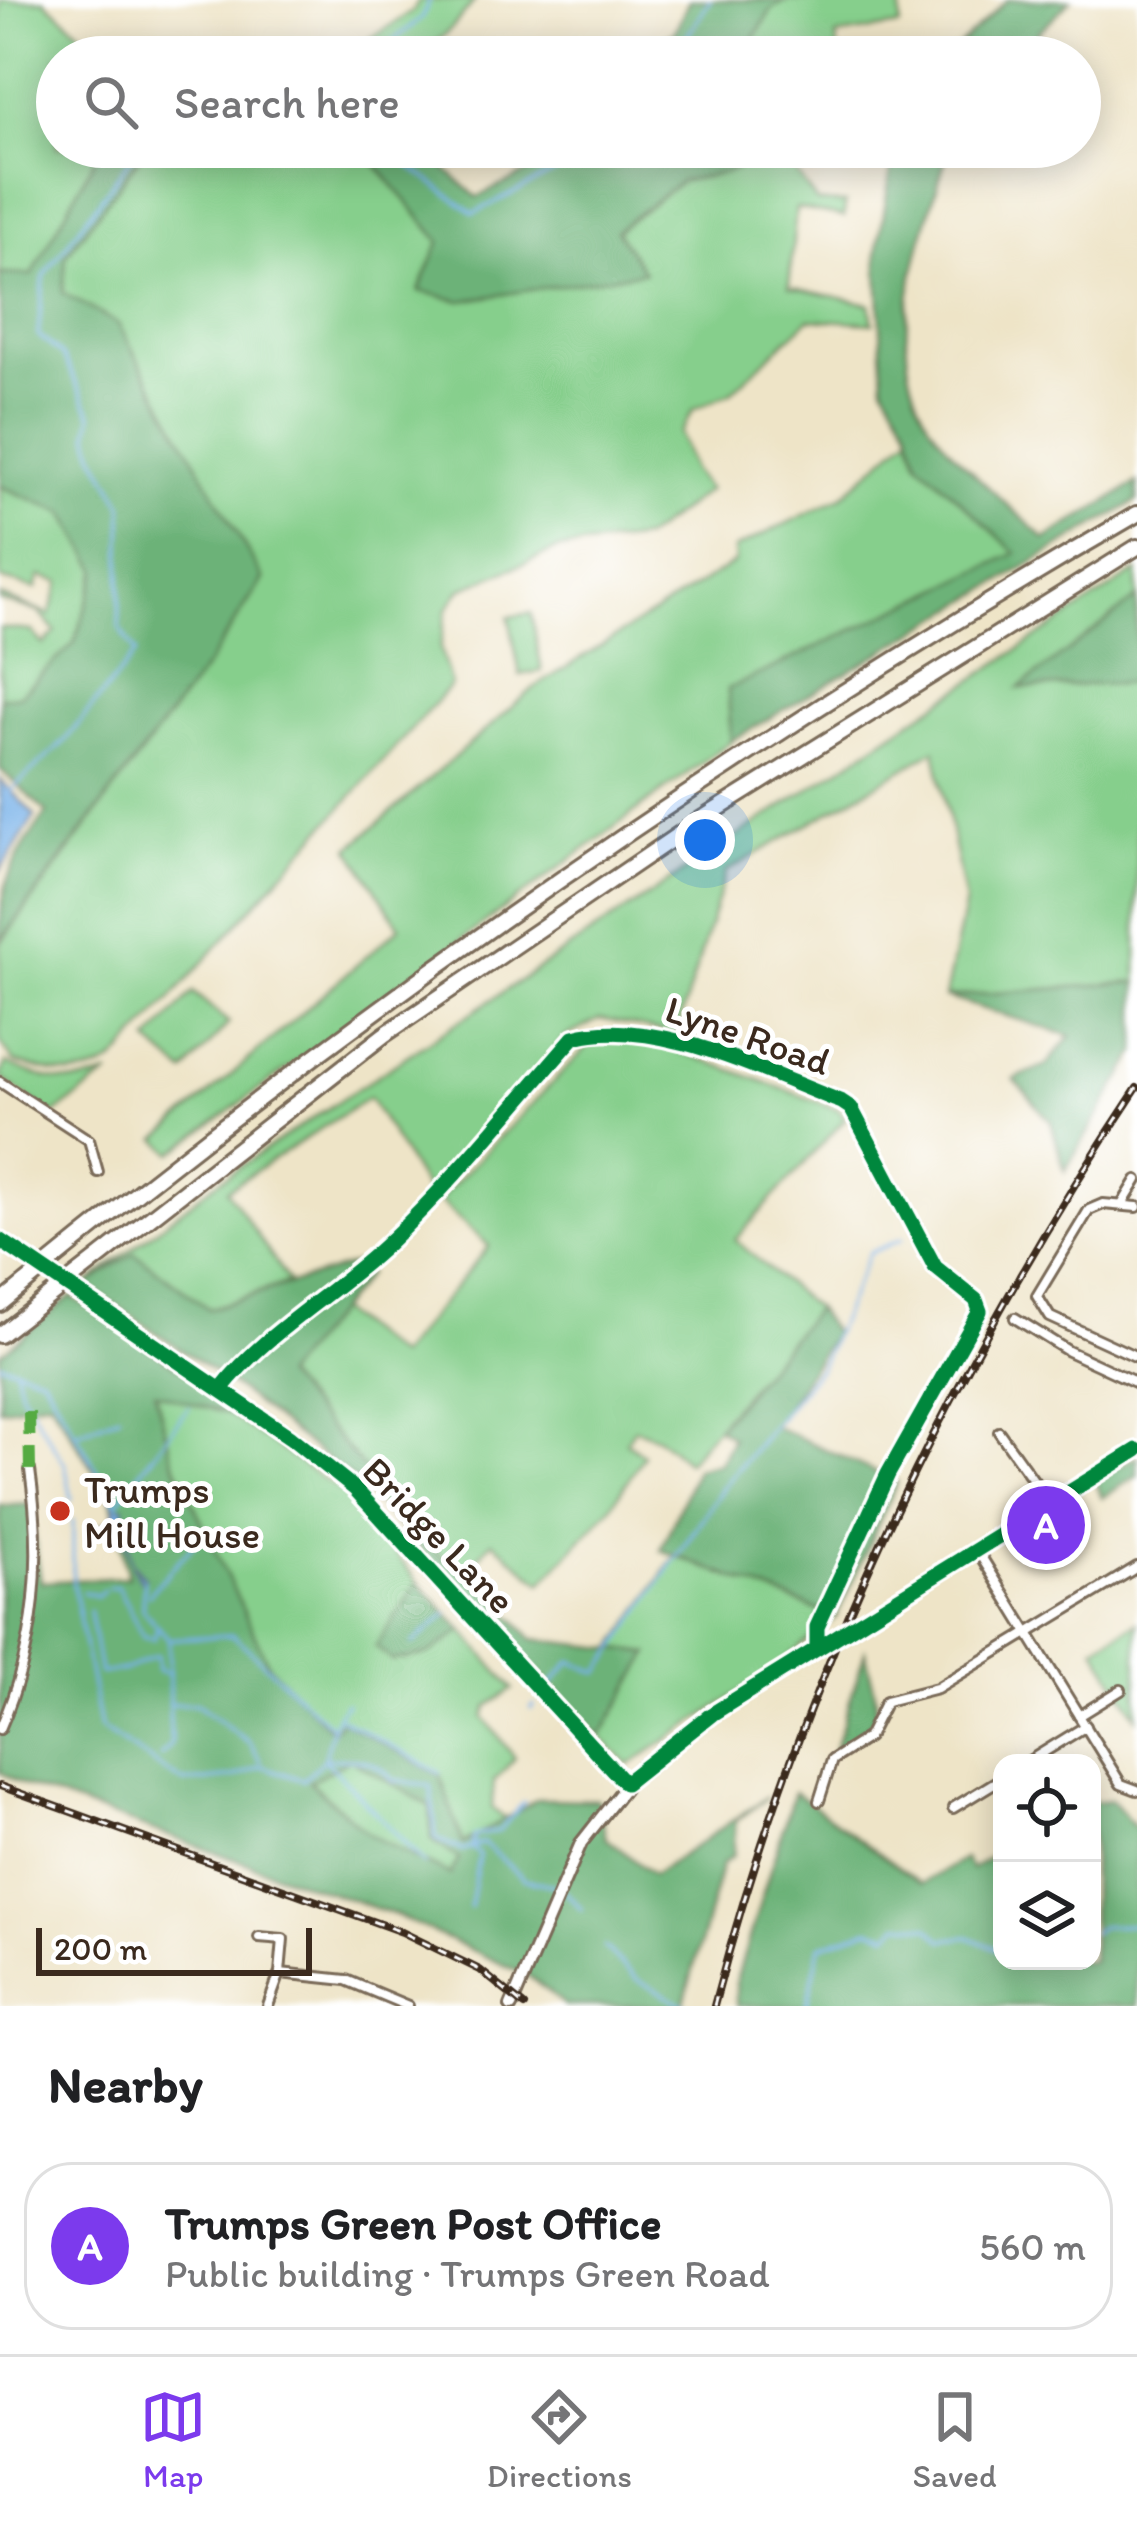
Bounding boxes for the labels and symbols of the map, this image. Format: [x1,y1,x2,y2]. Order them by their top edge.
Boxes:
your location [675,810,735,870]
street label: Lyne Road [660,985,836,1085]
street label: Bridge Lane [353,1447,525,1623]
place label: Trumps Mill House [84,1466,260,1558]
pin: A [1007,1480,1085,1570]
marker: Trumps Mill House [47,1498,73,1524]
scale bar [36,1922,312,1975]

